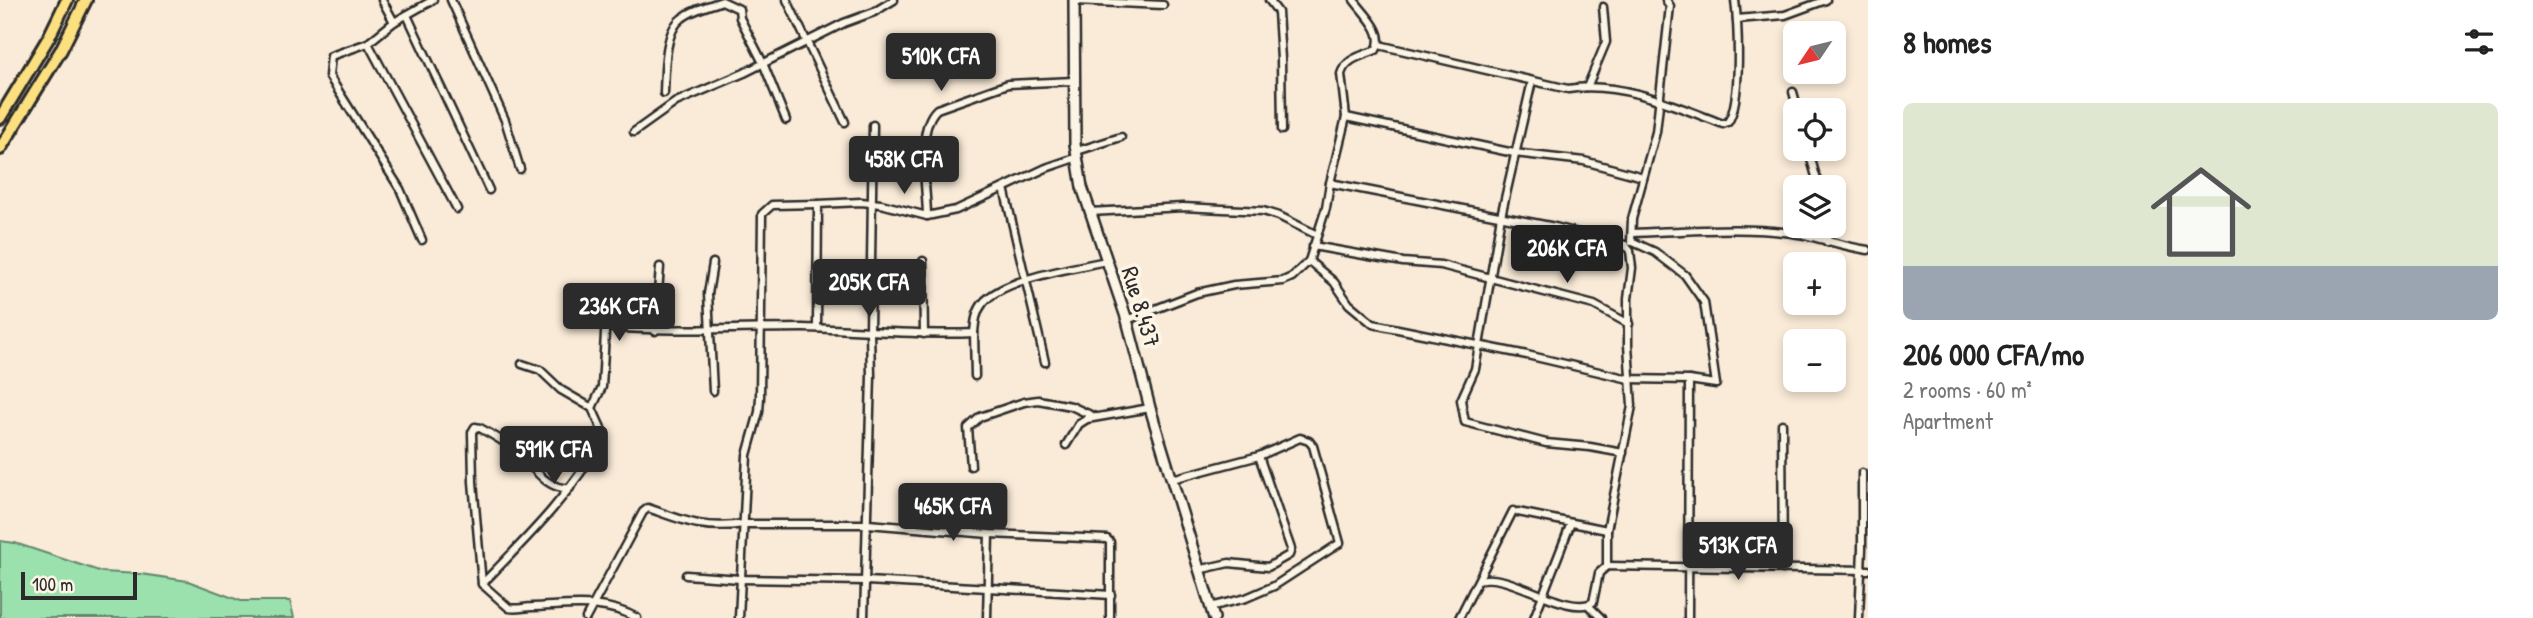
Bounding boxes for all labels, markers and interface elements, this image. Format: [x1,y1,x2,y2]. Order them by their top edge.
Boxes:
north arrow [1783,21,1846,84]
map controls [1783,21,1846,392]
text: 8 homes [1903,22,1991,62]
icon: filters [2460,23,2498,61]
pin: 510K CFA [869,34,1013,93]
text: 510K CFA [902,40,980,71]
button: locate [1783,98,1846,161]
pin: 458K CFA [832,136,976,196]
text: 458K CFA [865,143,943,174]
icon: home [2138,149,2264,275]
button: layers [1783,175,1846,238]
pin: 206K CFA [1495,226,1639,285]
text: 206K CFA [1527,232,1607,263]
button: + [1783,252,1846,315]
pin: 205K CFA [797,260,941,319]
street label: Rue 8.437 [1115,262,1169,351]
text: 205K CFA [829,266,909,297]
pin: 236K CFA [547,284,691,343]
text: 236K CFA [579,290,659,321]
button: − [1783,329,1846,392]
text: 206 000 CFA/mo [1903,334,2084,374]
text: 2 rooms · 60 m² [1903,374,2032,405]
text: Apartment [1903,405,1993,436]
pin: 591K CFA [482,426,626,486]
text: 591K CFA [516,433,592,464]
pin: 465K CFA [881,484,1025,543]
text: 465K CFA [914,490,992,521]
pin: 513K CFA [1666,522,1810,582]
text: 513K CFA [1699,529,1777,560]
scale bar [21,569,136,601]
text: 100 m [32,571,73,597]

